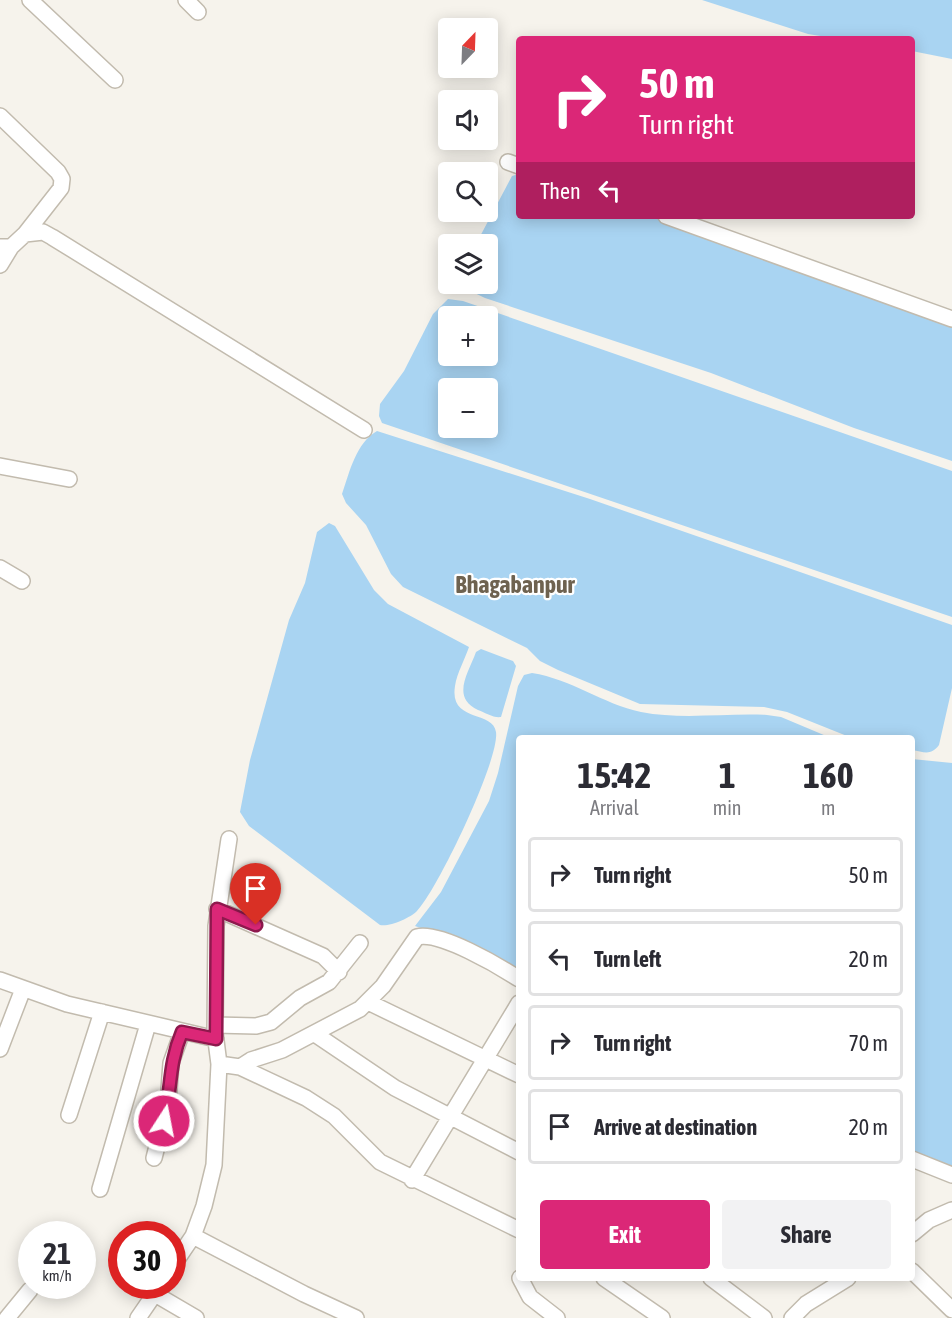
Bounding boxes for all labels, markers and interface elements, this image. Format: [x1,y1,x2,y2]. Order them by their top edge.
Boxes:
north arrow [438,18,498,78]
map controls [438,18,498,438]
text: 50 m [639,59,714,107]
icon: right [540,60,618,138]
button: sound [438,90,498,150]
text: Turn right [639,109,734,140]
button: search [438,162,498,222]
icon: left [593,174,626,207]
text: Then [540,178,581,204]
button: layers [438,234,498,294]
button: + [438,306,498,366]
button: − [438,378,498,438]
district label: Bhagabanpur [455,571,576,598]
text: 15:42 [577,754,651,796]
text: 1 [719,754,736,796]
text: 160 [803,754,854,796]
text: Arrival [590,796,639,819]
text: min [713,796,742,819]
text: m [821,796,835,819]
icon: right [543,858,576,891]
text: Turn right [594,862,671,888]
text: 50 m [848,862,888,888]
pin [230,863,281,925]
icon: arrive [239,872,272,905]
icon: left [543,942,576,975]
text: Turn left [594,946,661,972]
text: 20 m [848,946,888,972]
icon: right [543,1026,576,1059]
text: Turn right [594,1030,671,1056]
text: 70 m [848,1030,888,1056]
position arrow [132,1089,196,1153]
icon: arrive [543,1110,576,1143]
text: Arrive at destination [594,1114,757,1140]
text: 20 m [848,1114,888,1140]
button: Exit [540,1200,710,1269]
button: Share [722,1200,891,1269]
speed limit sign: 30 [108,1221,186,1299]
text: 21 [43,1236,71,1270]
text: km/h [42,1267,72,1284]

